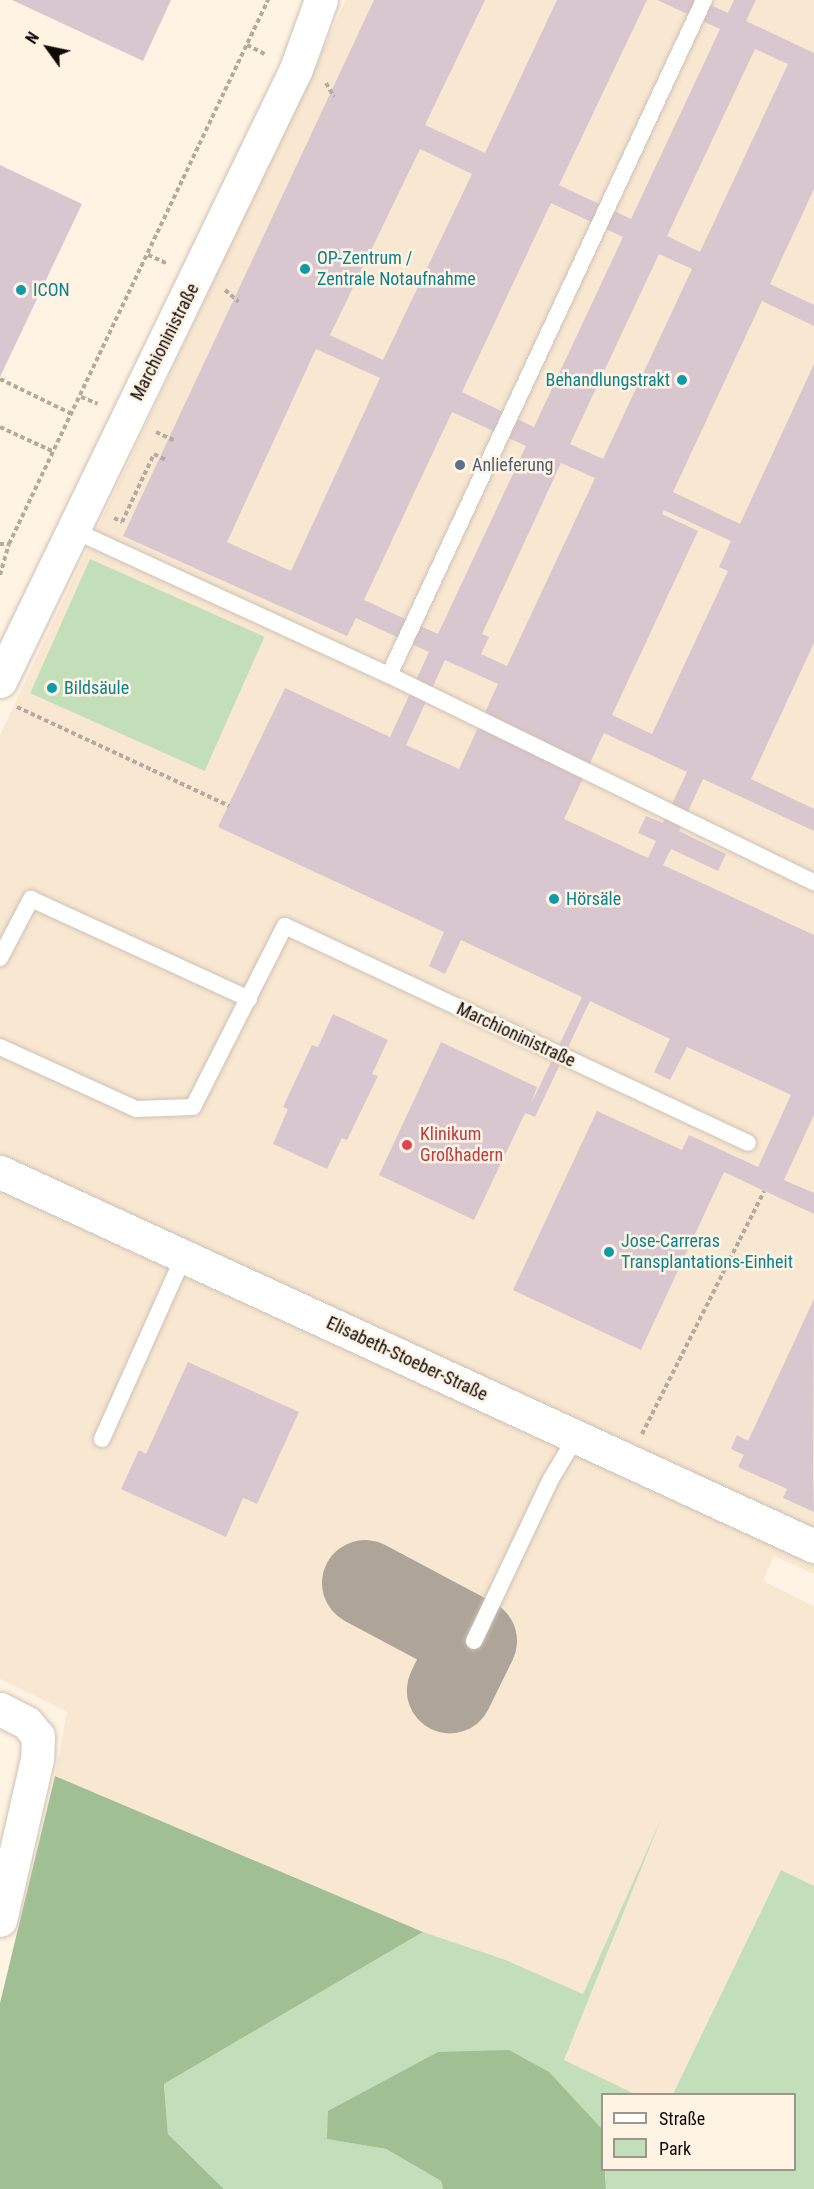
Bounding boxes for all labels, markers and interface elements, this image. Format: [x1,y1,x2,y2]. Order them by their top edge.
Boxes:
north arrow [18,18,78,78]
text: N [22,29,43,47]
place label: OP-Zentrum / Zentrale Notaufnahme [317,248,476,290]
marker: OP-Zentrum / Zentrale Notaufnahme [298,262,312,276]
place label: ICON [33,279,70,301]
street label: Marchioninistraße [126,280,204,404]
marker: ICON [14,283,28,297]
place label: Behandlungstrakt [546,369,670,391]
marker: Behandlungstrakt [675,373,689,387]
place label: Anlieferung [472,454,554,476]
marker: Anlieferung [453,458,467,472]
place label: Bildsäule [64,677,129,699]
marker: Bildsäule [45,681,59,695]
place label: Hörsäle [566,888,621,910]
marker: Hörsäle [547,892,561,906]
street label: Marchioninistraße [453,998,579,1072]
place label: Klinikum Großhadern [420,1124,503,1166]
marker: Klinikum Großhadern [398,1136,416,1154]
place label: Jose-Carreras Transplantations-Einheit [621,1231,793,1274]
marker: Jose-Carreras Transplantations-Einheit [602,1245,616,1259]
street label: Elisabeth-Stoeber-Straße [323,1312,491,1406]
legend [601,2093,796,2171]
text: Straße [659,2108,705,2129]
text: Park [659,2138,691,2159]

